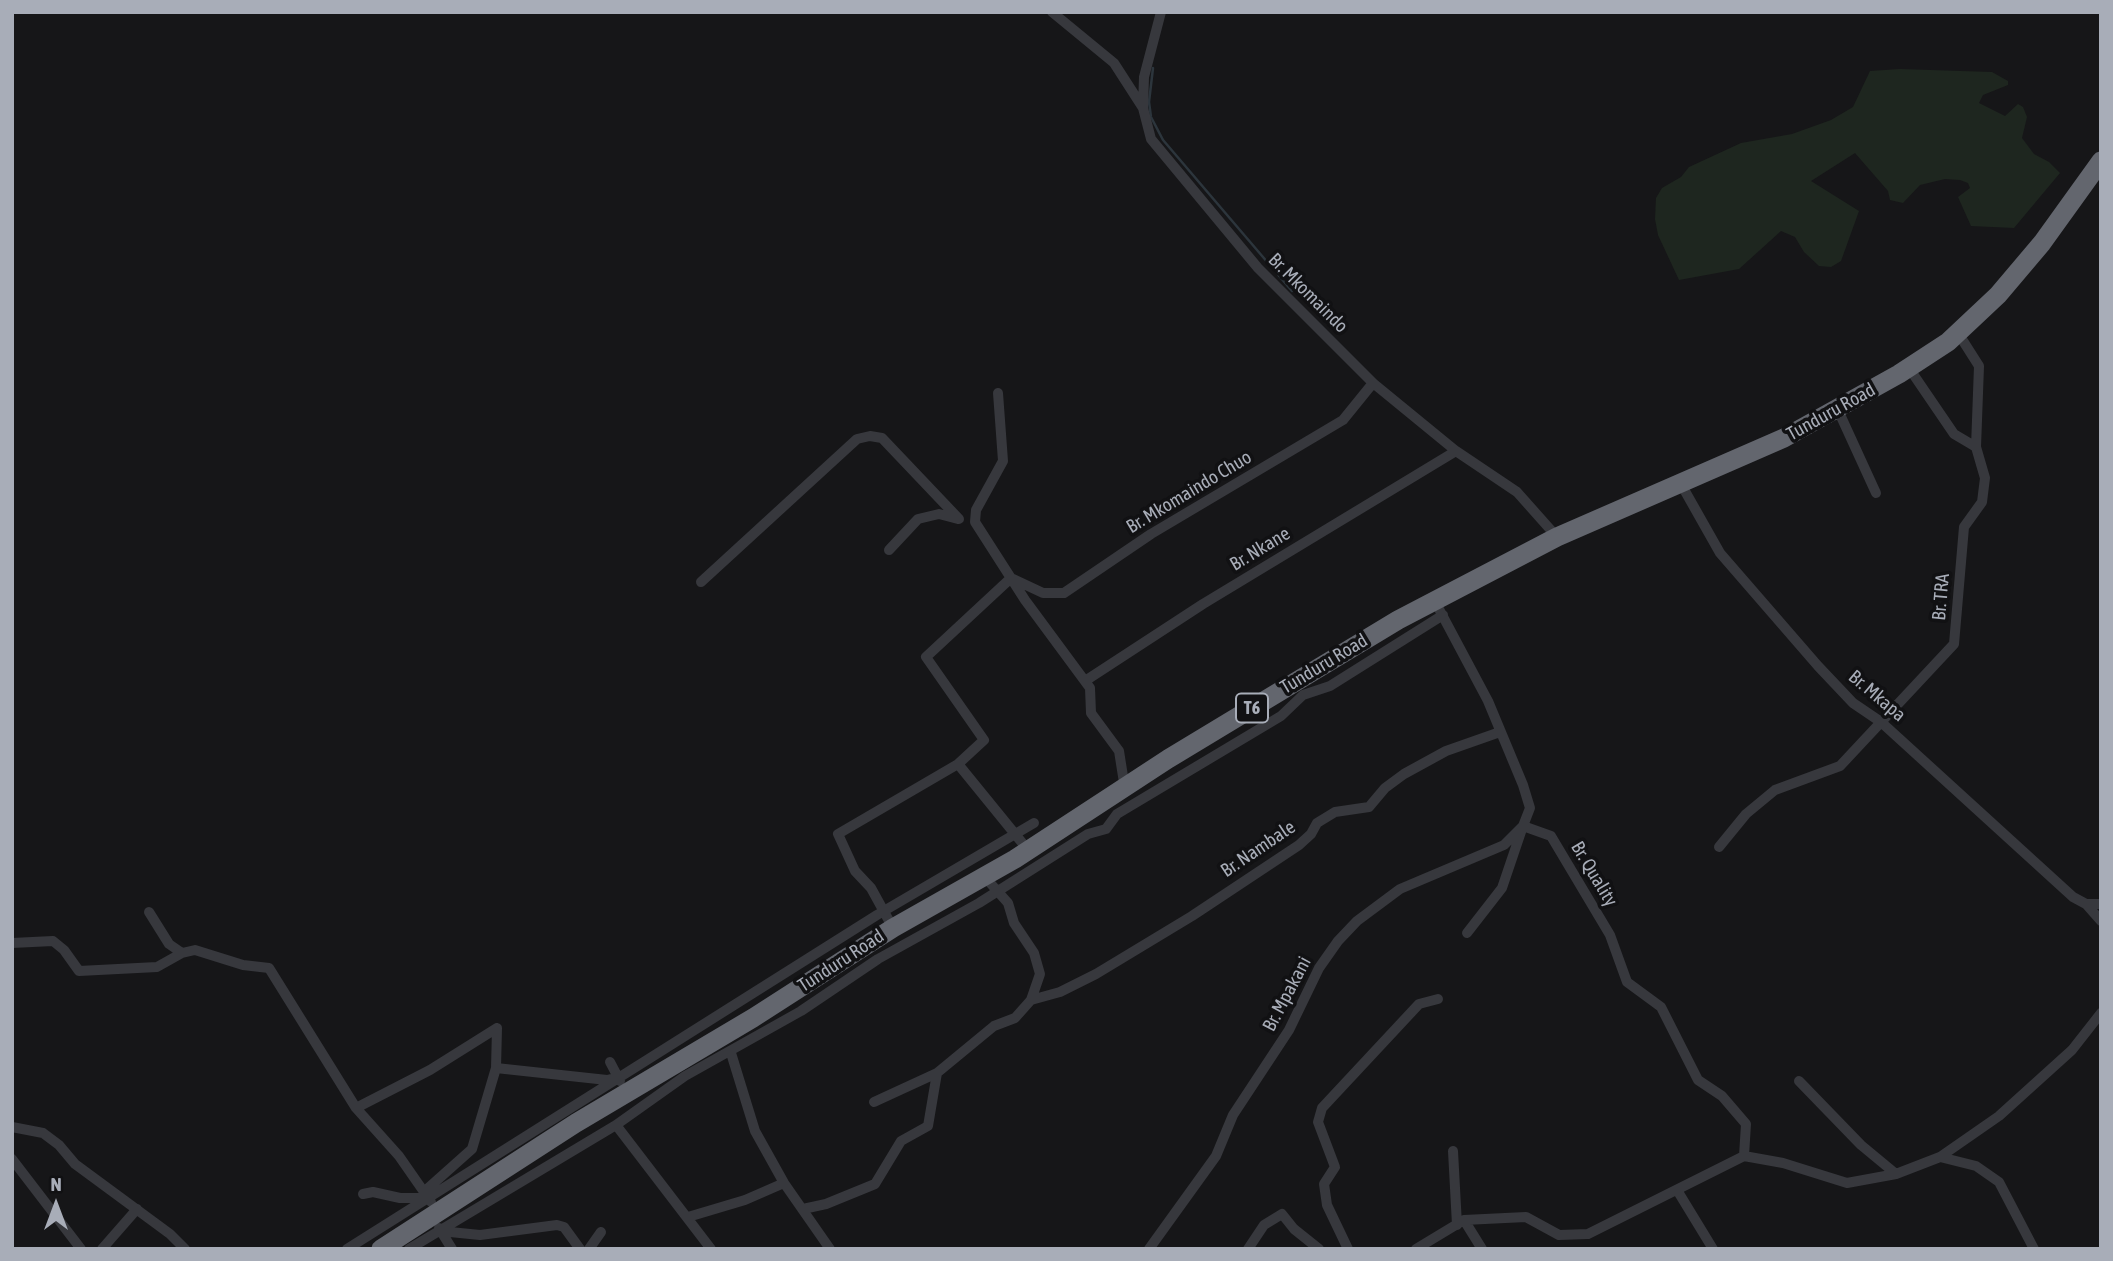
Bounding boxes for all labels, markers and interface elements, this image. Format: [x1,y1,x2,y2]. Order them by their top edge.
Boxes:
street label: Br. Mkomaindo [1263,248,1353,338]
street label: Tunduru Road [1783,378,1879,446]
street label: Br. Mkomaindo Chuo [1122,446,1256,538]
street label: Br. Nkane [1226,522,1294,576]
street label: Br. TRA [1928,573,1954,621]
street label: Tunduru Road [1276,629,1372,699]
street label: Br. Mkapa [1844,666,1910,726]
road number: T6 [1236,694,1268,722]
street label: Br. Nambale [1216,816,1300,882]
street label: Br. Quality [1566,837,1622,911]
street label: Tunduru Road [794,925,888,997]
street label: Br. Mpakani [1258,953,1316,1035]
north arrow [21,1170,91,1240]
text: N [50,1173,62,1195]

